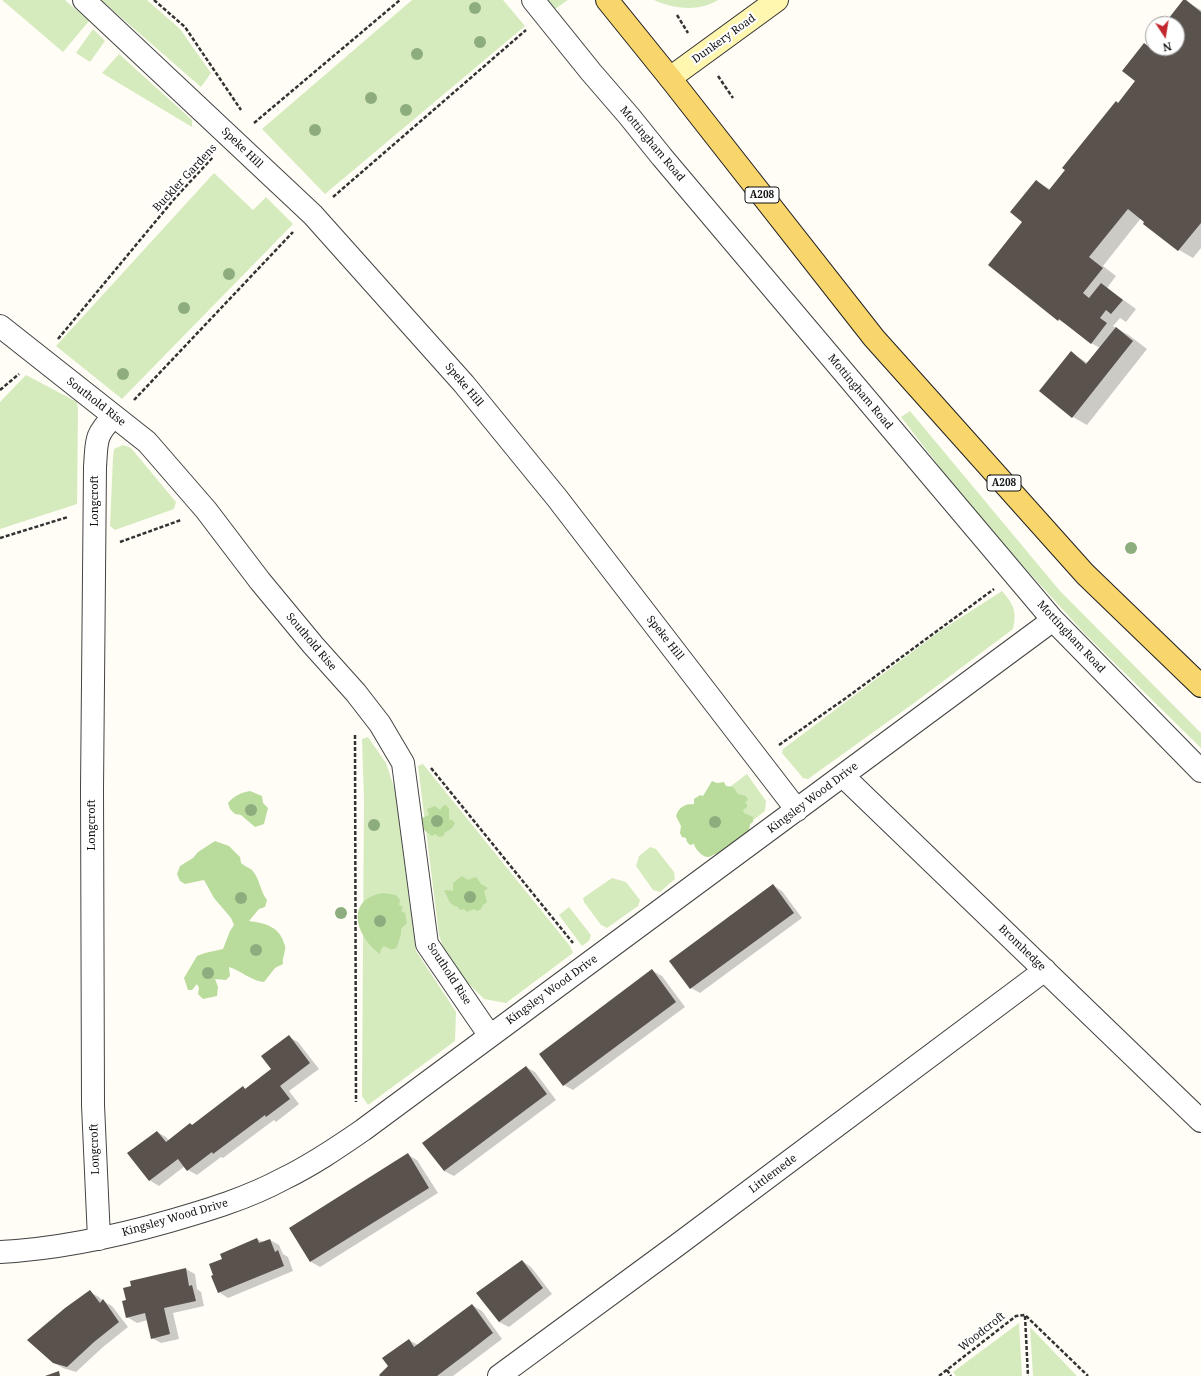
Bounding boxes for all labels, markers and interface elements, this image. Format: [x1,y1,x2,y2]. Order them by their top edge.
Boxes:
street label: Dunkery Road [690,12,758,66]
north arrow [1145,16,1185,56]
text: N [1162,39,1173,55]
street label: Mottingham Road [617,104,687,184]
street label: Speke Hill [218,125,266,171]
street label: Buckler Gardens [150,142,220,214]
road number: A208 [745,187,779,203]
street label: Mottingham Road [825,352,895,432]
street label: Speke Hill [442,361,486,409]
street label: Southold Rise [64,375,128,429]
street label: Longcroft [88,475,102,527]
road number: A208 [987,475,1021,491]
street label: Mottingham Road [1034,598,1108,676]
street label: Southold Rise [283,611,339,673]
street label: Speke Hill [644,613,686,663]
street label: Kingsley Wood Drive [765,760,861,836]
street label: Longcroft [85,799,99,851]
street label: Bromhedge [996,922,1048,974]
street label: Southold Rise [424,941,474,1007]
street label: Kingsley Wood Drive [504,952,600,1028]
street label: Longcroft [88,1123,102,1175]
street label: Littlemede [747,1152,799,1196]
street label: Kingsley Wood Drive [120,1197,230,1239]
street label: Woodcroft [956,1310,1008,1354]

